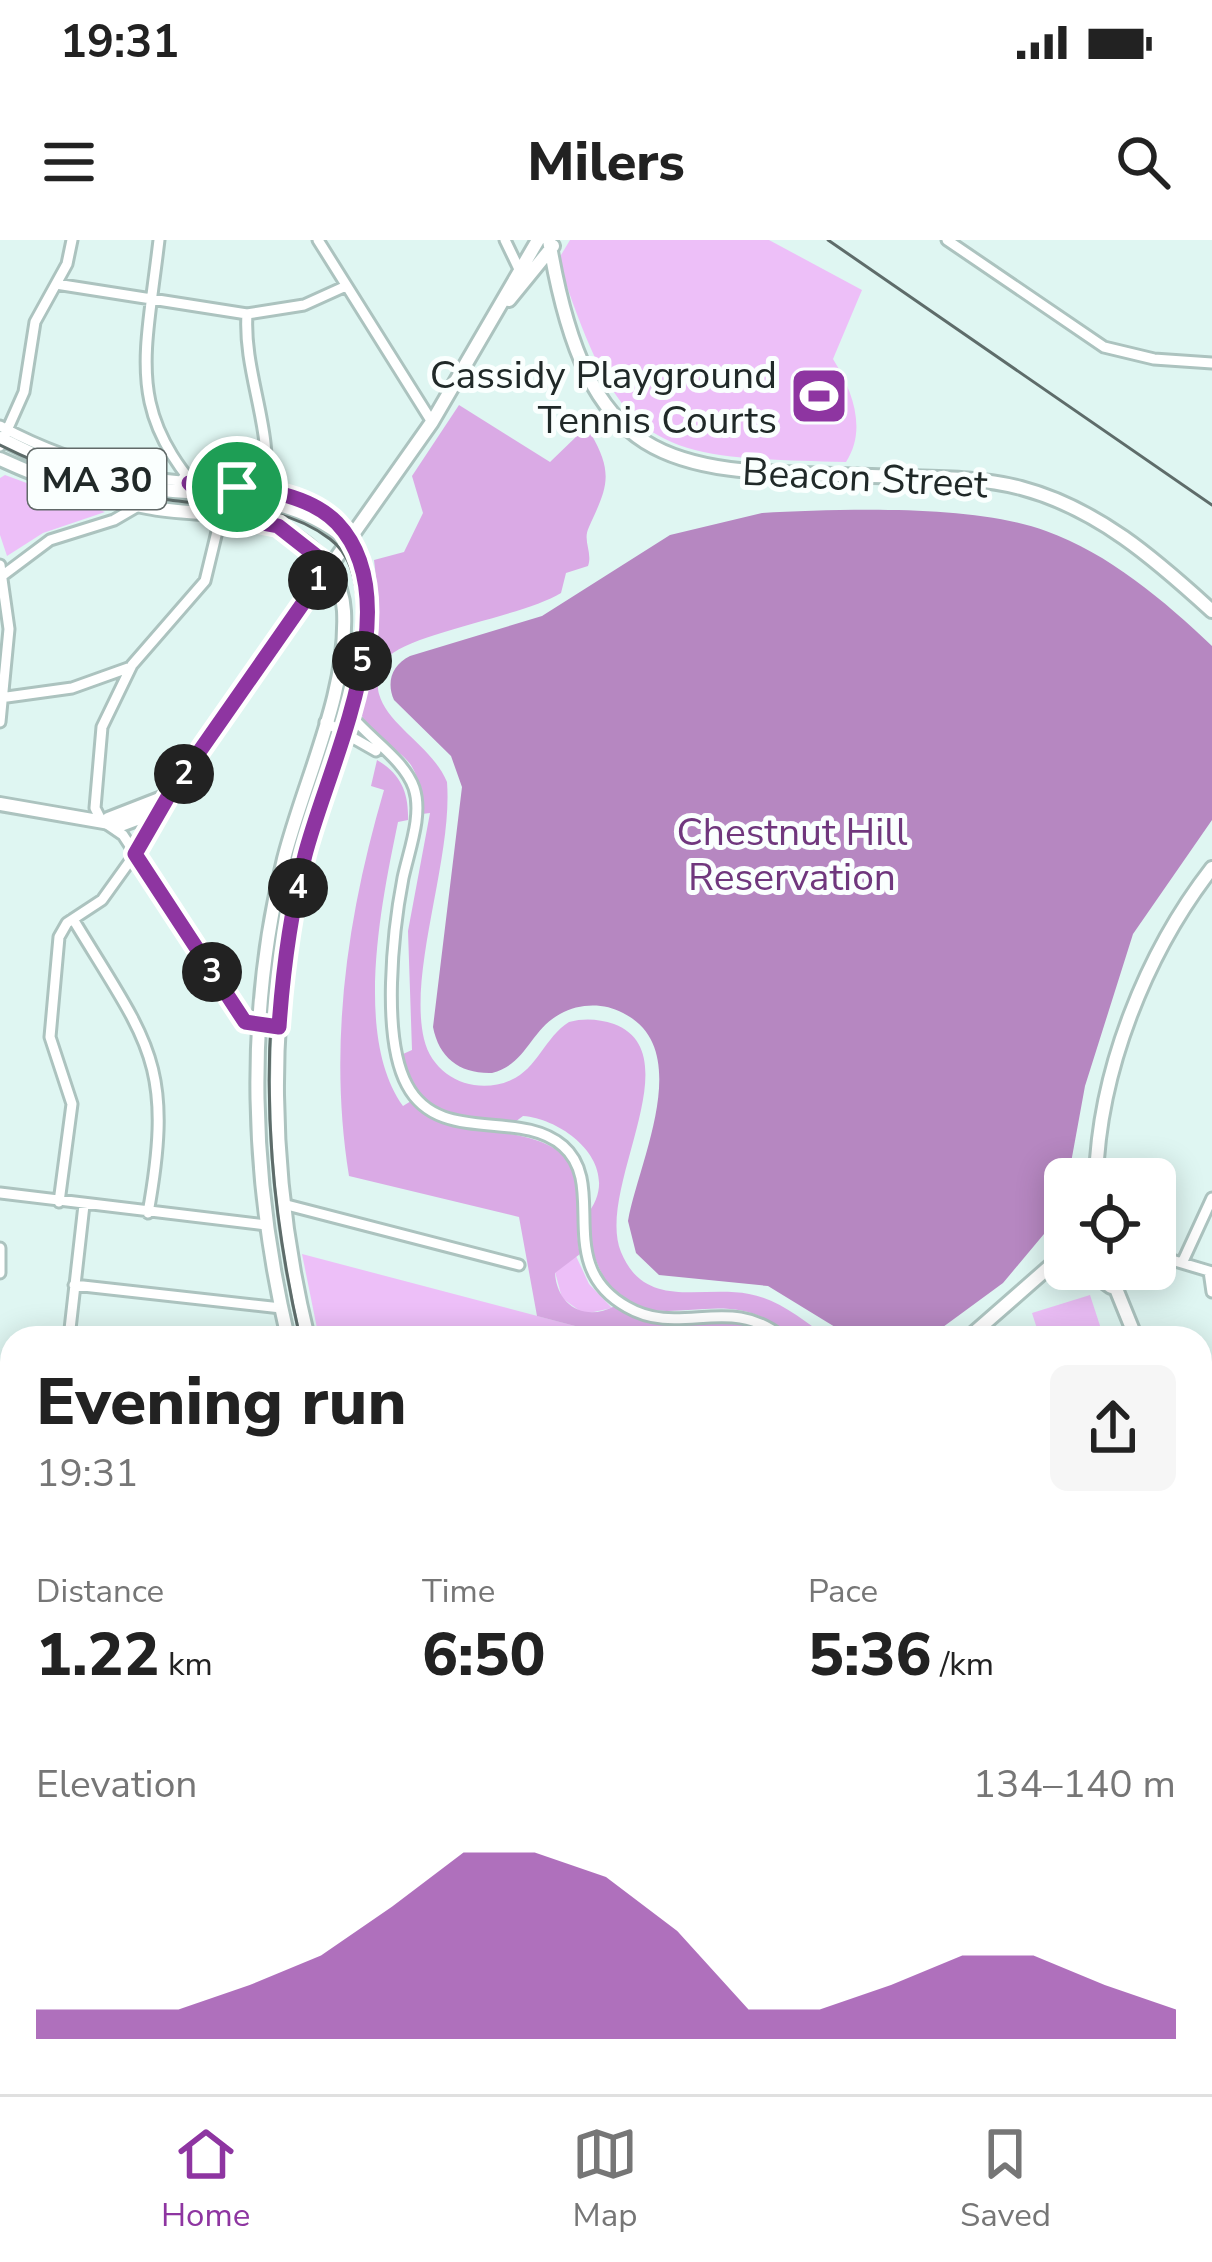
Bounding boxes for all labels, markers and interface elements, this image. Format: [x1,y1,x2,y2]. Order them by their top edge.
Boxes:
text: 19:31 [60,12,179,73]
text: Milers [527,125,685,199]
icon: menu [36,129,102,195]
icon: search [1110,129,1176,195]
place label: Cassidy Playground Tennis Courts [430,349,777,447]
sports icon: Cassidy Playground Tennis Courts [788,365,850,427]
pin [186,436,288,538]
street label: Beacon Street [741,446,989,511]
road number: MA 30 [28,449,166,509]
icon: arrive [204,454,270,520]
pin: 1 [288,550,348,610]
text: 1 [308,557,328,602]
pin: 5 [332,631,392,691]
text: 5 [352,638,372,683]
pin: 2 [154,744,214,804]
text: 2 [174,751,194,796]
park label: Chestnut Hill Reservation [677,806,908,904]
pin: 4 [268,858,328,918]
text: 4 [288,865,308,910]
pin: 3 [182,942,242,1002]
text: 3 [202,949,222,994]
map controls [1044,1158,1176,1290]
button: locate [1044,1158,1176,1290]
text: Evening run [36,1357,407,1447]
button: share [1050,1365,1176,1491]
text: 19:31 [36,1447,139,1500]
text: Distance [36,1569,164,1614]
text: Time [422,1569,495,1614]
text: Pace [808,1569,878,1614]
text: 1.22 [36,1614,160,1696]
text: 6:50 [422,1614,546,1696]
text: 5:36 [808,1614,932,1696]
text: km [160,1642,213,1687]
text: /km [932,1642,994,1687]
text: Elevation [36,1758,197,1811]
text: 134–140 m [973,1758,1176,1811]
tab: Home [161,2121,250,2238]
tab: Map [572,2121,638,2238]
tab: Saved [960,2121,1051,2238]

